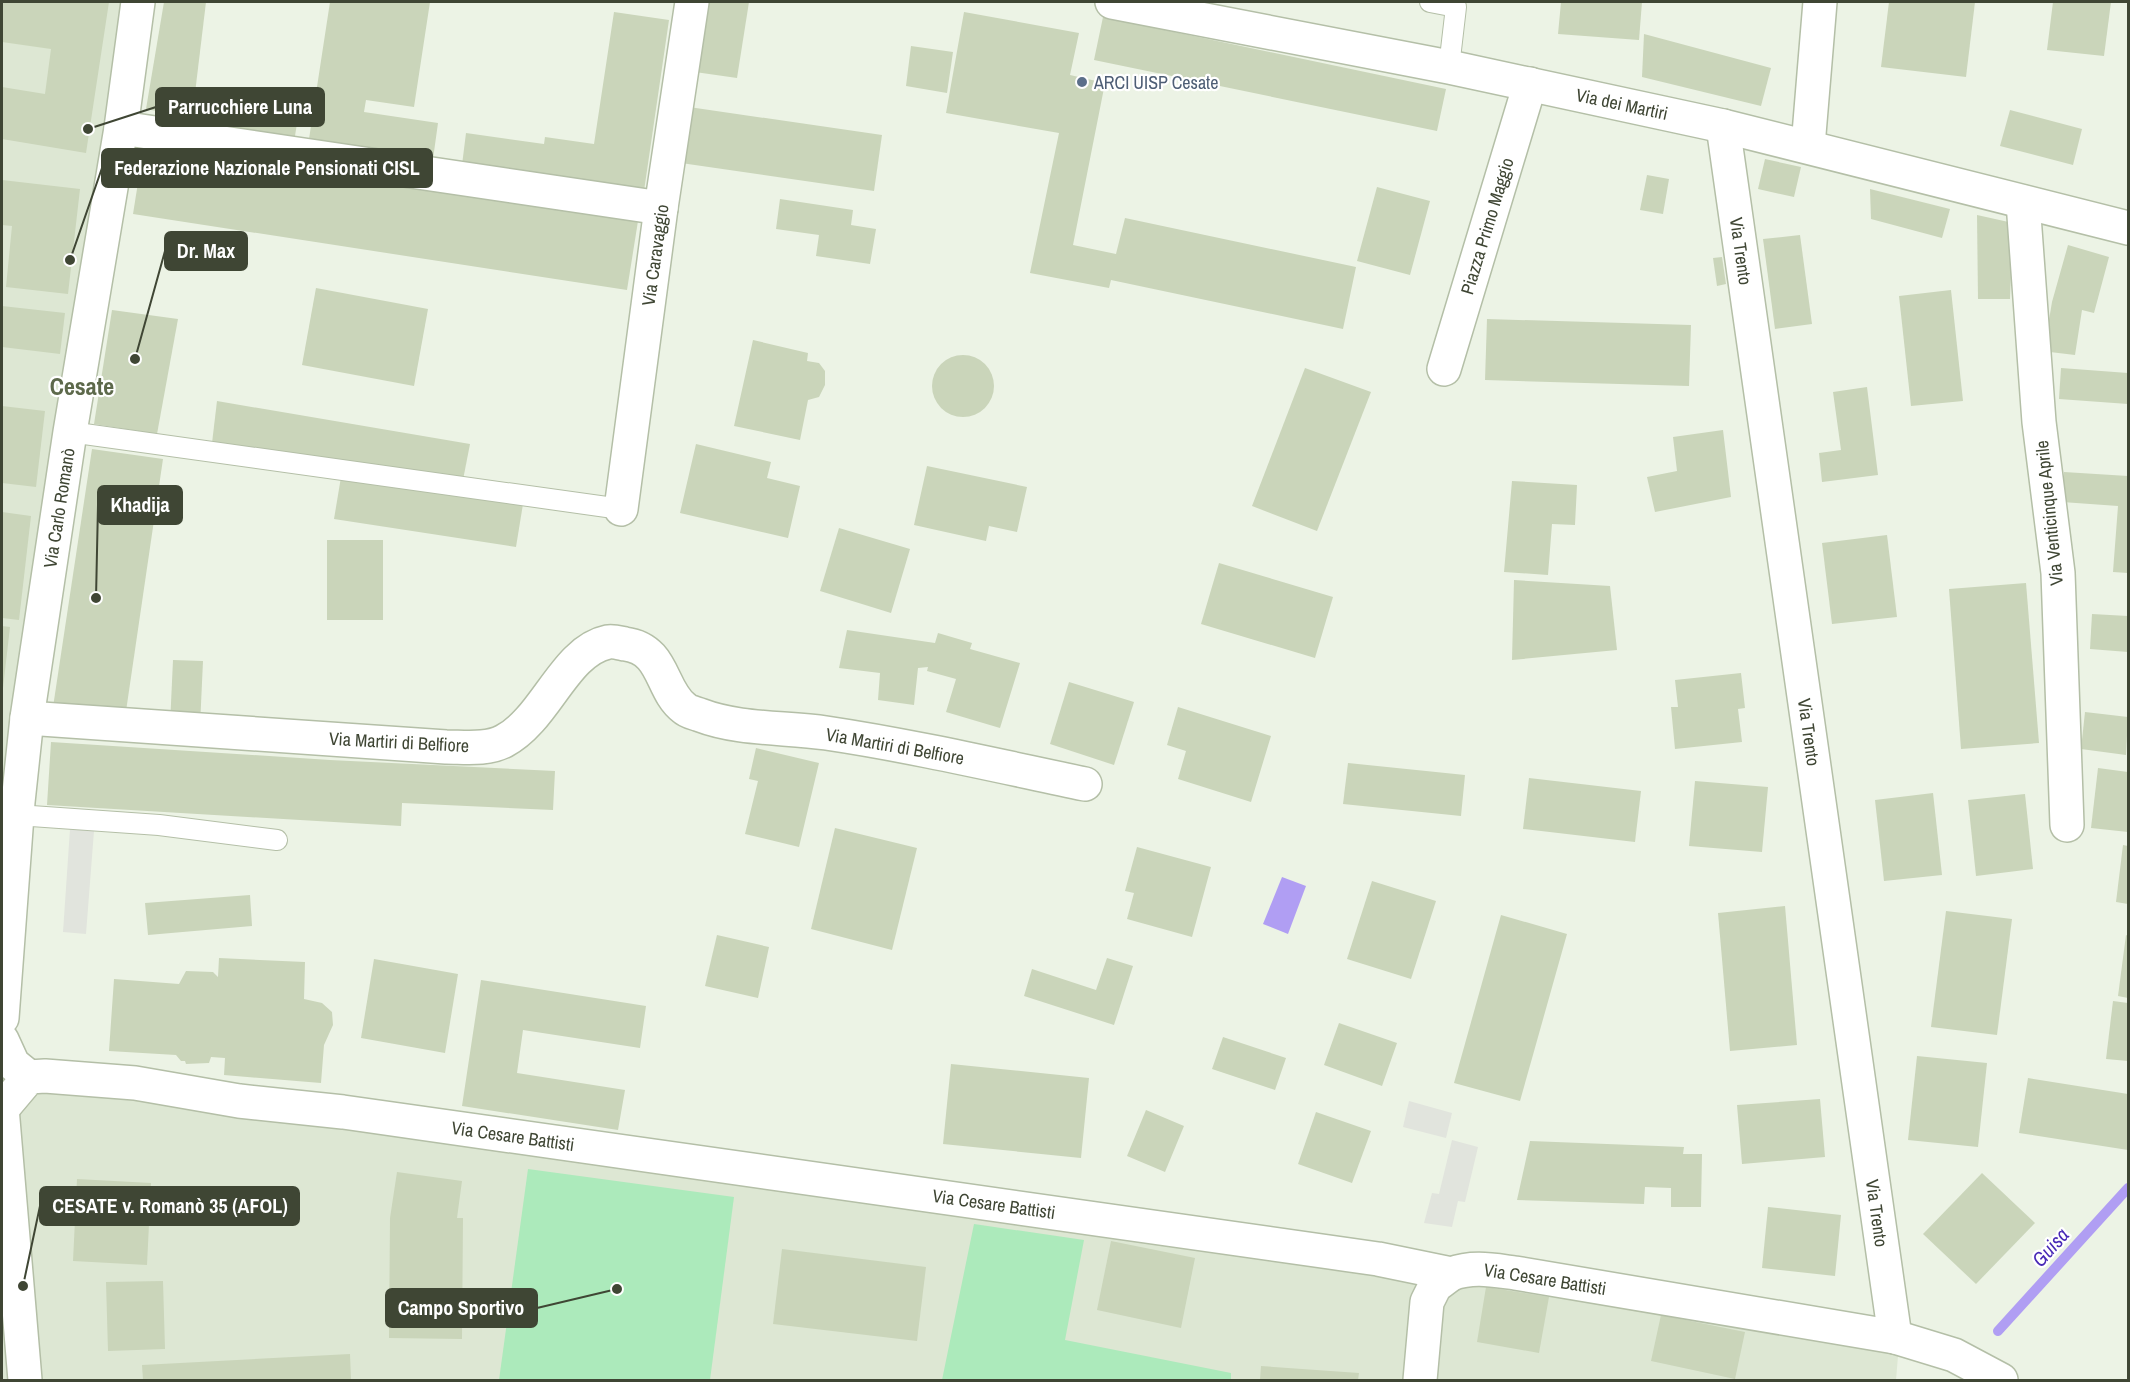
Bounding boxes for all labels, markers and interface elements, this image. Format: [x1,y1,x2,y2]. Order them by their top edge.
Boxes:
place label: ARCI UISP Cesate [1093,70,1218,95]
marker: ARCI UISP Cesate [1075,75,1089,89]
street label: Via dei Martiri [1574,82,1670,126]
callout: Parrucchiere Luna [156,88,324,126]
text: Parrucchiere Luna [168,93,312,120]
callout: Federazione Nazionale Pensionati CISL [102,149,432,187]
text: Federazione Nazionale Pensionati CISL [114,154,420,181]
street label: Piazza Primo Maggio [1454,154,1520,298]
street label: Via Caravaggio [636,203,674,307]
street label: Via Trento [1724,216,1758,286]
callout: Dr. Max [165,232,247,270]
text: Dr. Max [177,237,236,264]
district label: Cesate [50,370,114,402]
street label: Via Venticinque Aprile [2029,439,2069,587]
street label: Via Carlo Romanò [37,446,81,570]
callout: Khadija [98,486,182,524]
text: Khadija [110,491,170,518]
street label: Via Trento [1792,697,1826,767]
street label: Via Martiri di Belfiore [824,722,966,770]
street label: Via Martiri di Belfiore [328,726,470,758]
street label: Via Cesare Battisti [450,1115,576,1157]
street label: Via Trento [1860,1178,1894,1248]
street label: Via Cesare Battisti [931,1183,1057,1225]
callout: CESATE v. Romanò 35 (AFOL) [40,1187,299,1225]
text: CESATE v. Romanò 35 (AFOL) [52,1192,288,1219]
water label: Guisa [2025,1222,2075,1272]
street label: Via Cesare Battisti [1482,1257,1608,1301]
callout: Campo Sportivo [386,1289,537,1327]
text: Campo Sportivo [398,1294,524,1321]

